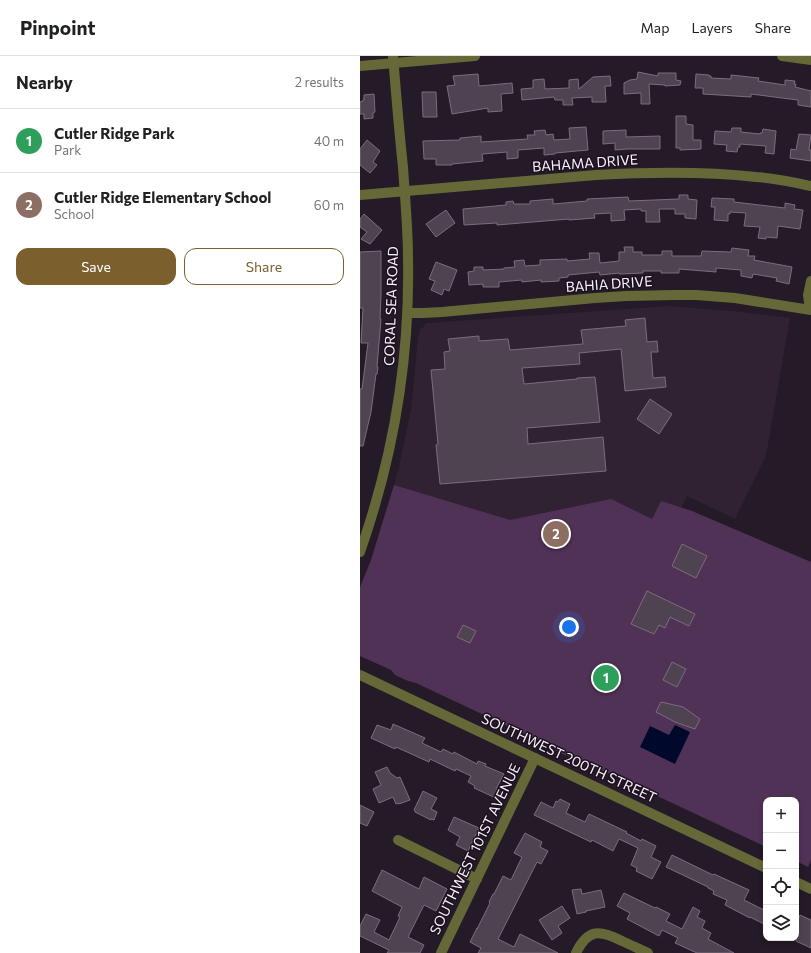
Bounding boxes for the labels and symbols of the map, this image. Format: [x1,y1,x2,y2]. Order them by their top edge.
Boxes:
street label: BAHAMA DRIVE [531,150,638,175]
street label: CORAL SEA ROAD [380,246,401,366]
street label: BAHIA DRIVE [565,272,653,295]
pin: 2 [543,519,569,549]
your location [559,617,579,637]
pin: 1 [593,663,619,693]
street label: SOUTHWEST 200TH STREET [479,709,660,806]
street label: SOUTHWEST 101ST AVENUE [426,761,523,937]

